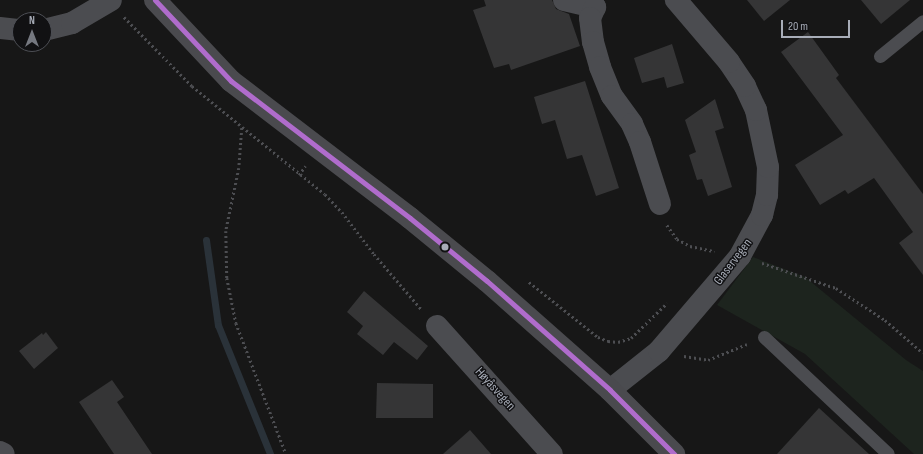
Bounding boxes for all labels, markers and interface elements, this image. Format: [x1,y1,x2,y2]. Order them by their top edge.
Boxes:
north arrow [12,12,52,52]
scale bar [783,12,852,38]
text: N [29,14,35,27]
text: 20 m [788,19,808,34]
street label: Glaservegen [711,236,755,288]
unlabelled marker [440,242,450,252]
street label: Høyåsvegen [472,364,518,414]

